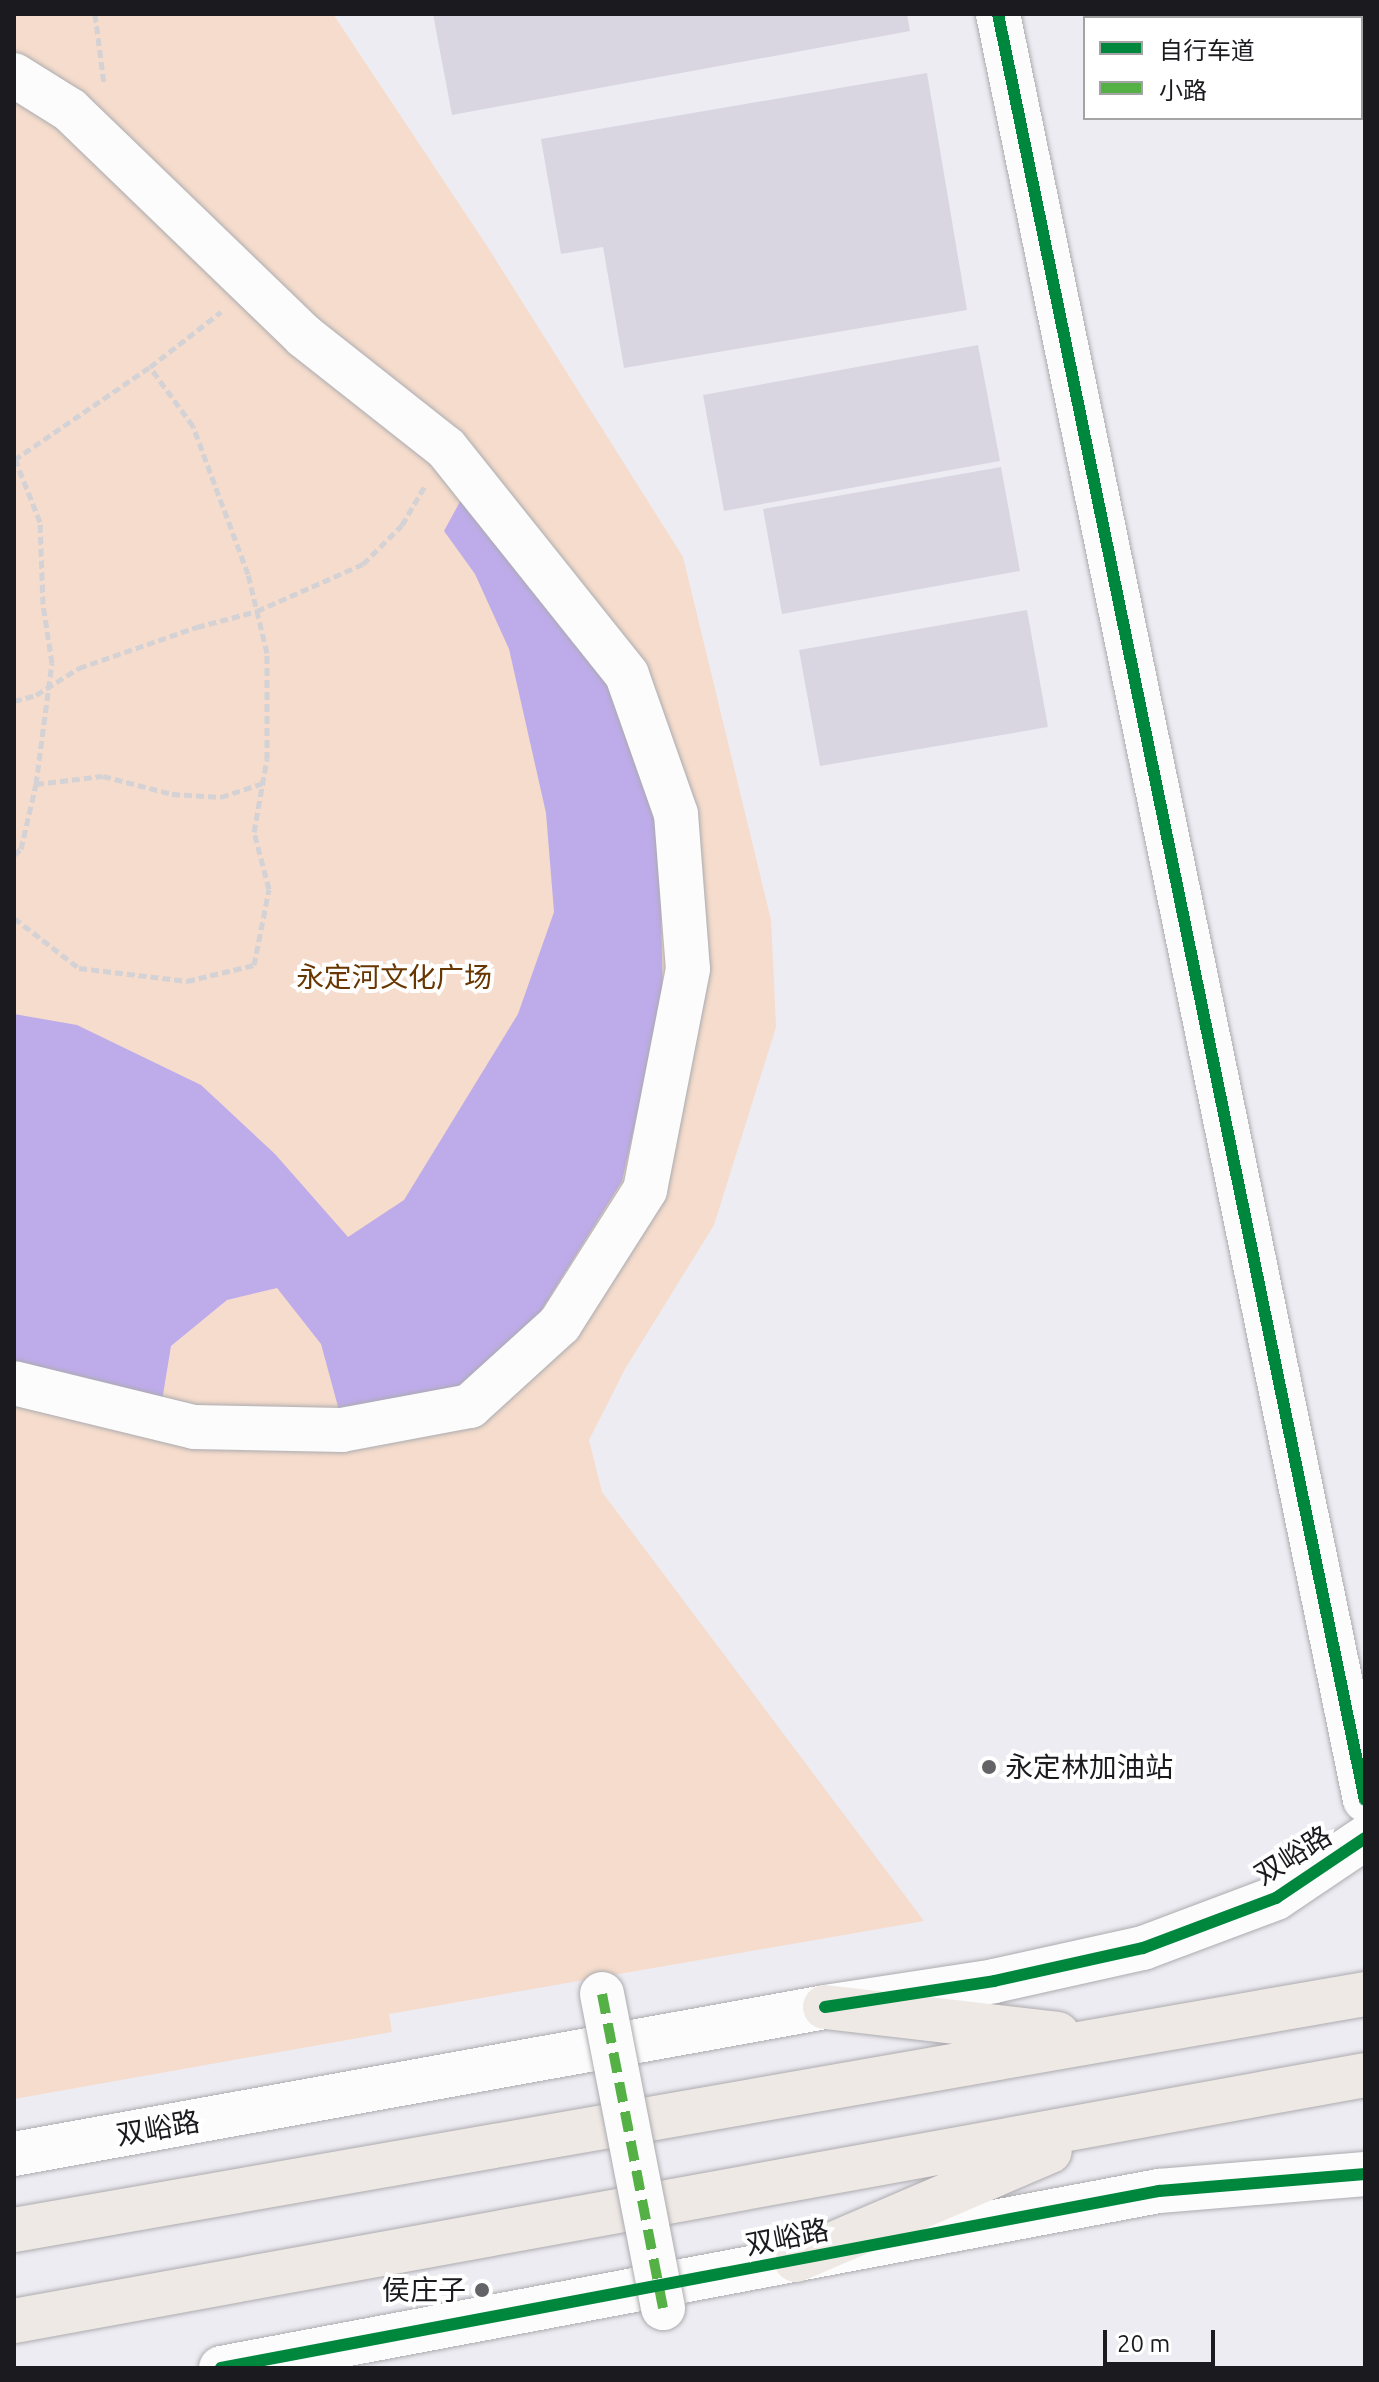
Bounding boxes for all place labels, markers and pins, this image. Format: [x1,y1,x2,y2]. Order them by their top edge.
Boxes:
place label: 永定林加油站 [1005,1750,1173,1784]
marker: 永定林加油站 [980,1758,998,1776]
place label: 侯庄子 [382,2273,466,2307]
marker: 侯庄子 [473,2281,491,2299]

